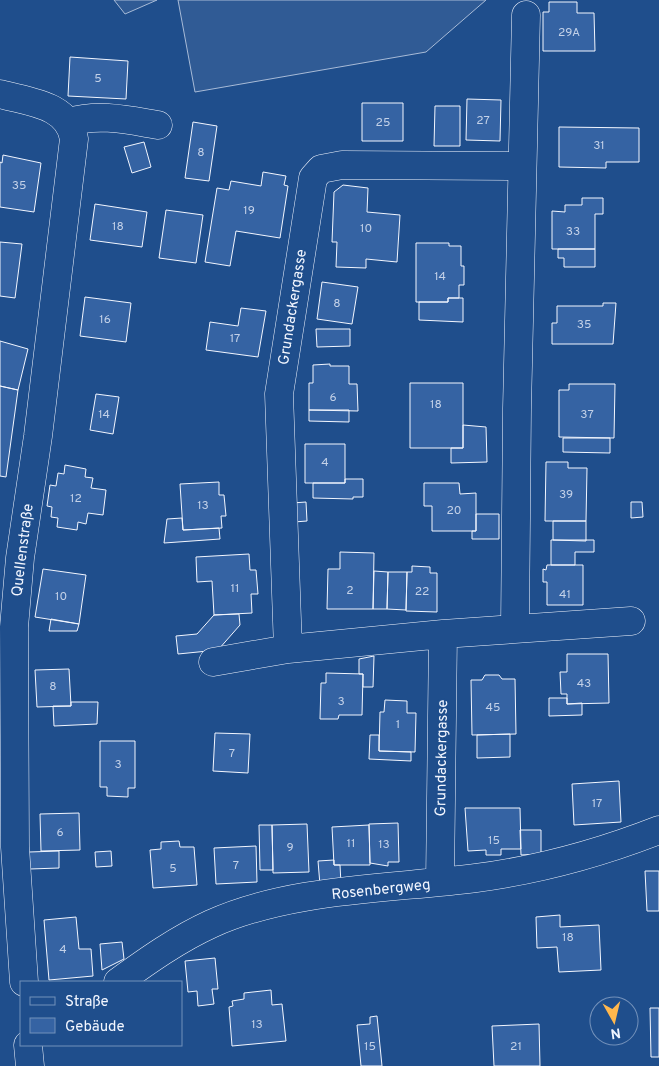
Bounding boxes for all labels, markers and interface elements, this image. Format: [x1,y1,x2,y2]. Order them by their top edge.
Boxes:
house number: 29A [558,25,580,41]
house number: 5 [94,71,102,87]
house number: 27 [476,113,490,129]
house number: 25 [376,115,390,131]
house number: 31 [593,138,605,154]
house number: 8 [197,145,205,161]
house number: 35 [12,178,26,194]
house number: 19 [243,203,255,219]
house number: 18 [112,219,124,235]
house number: 10 [360,221,372,237]
house number: 33 [566,224,580,240]
street label: Grundackergasse [275,248,312,366]
house number: 14 [434,269,446,285]
house number: 8 [333,296,341,312]
house number: 16 [99,312,111,328]
house number: 35 [577,317,591,333]
house number: 17 [230,331,240,347]
house number: 6 [329,390,337,406]
house number: 18 [430,397,442,413]
house number: 14 [98,407,110,423]
house number: 37 [580,407,594,423]
house number: 4 [321,455,329,471]
house number: 39 [559,487,573,503]
house number: 12 [70,491,82,507]
house number: 13 [197,498,209,514]
street label: Quellenstraße [8,503,39,598]
house number: 20 [446,503,462,519]
house number: 11 [231,581,239,597]
house number: 2 [346,583,354,599]
house number: 22 [415,584,429,600]
house number: 41 [559,587,571,603]
house number: 10 [55,589,67,605]
house number: 43 [577,676,591,692]
house number: 8 [49,679,57,695]
house number: 3 [337,694,345,710]
street label: Grundackergasse [432,699,453,817]
house number: 45 [486,700,500,716]
house number: 1 [396,717,400,733]
house number: 7 [229,746,235,762]
house number: 3 [114,757,122,773]
house number: 17 [592,796,602,812]
house number: 6 [56,825,64,841]
house number: 15 [488,833,500,849]
house number: 11 [347,836,355,852]
house number: 13 [378,837,390,853]
house number: 9 [286,840,294,856]
house number: 7 [233,858,239,874]
house number: 5 [169,861,177,877]
street label: Rosenbergweg [331,876,432,905]
house number: 18 [562,930,574,946]
house number: 4 [59,942,67,958]
legend [20,981,182,1046]
text: Straße [65,993,109,1012]
north arrow [589,996,639,1046]
house number: 13 [251,1017,263,1033]
text: Gebäude [65,1018,125,1037]
text: N [609,1023,622,1042]
house number: 15 [364,1039,376,1055]
house number: 21 [510,1039,522,1055]

